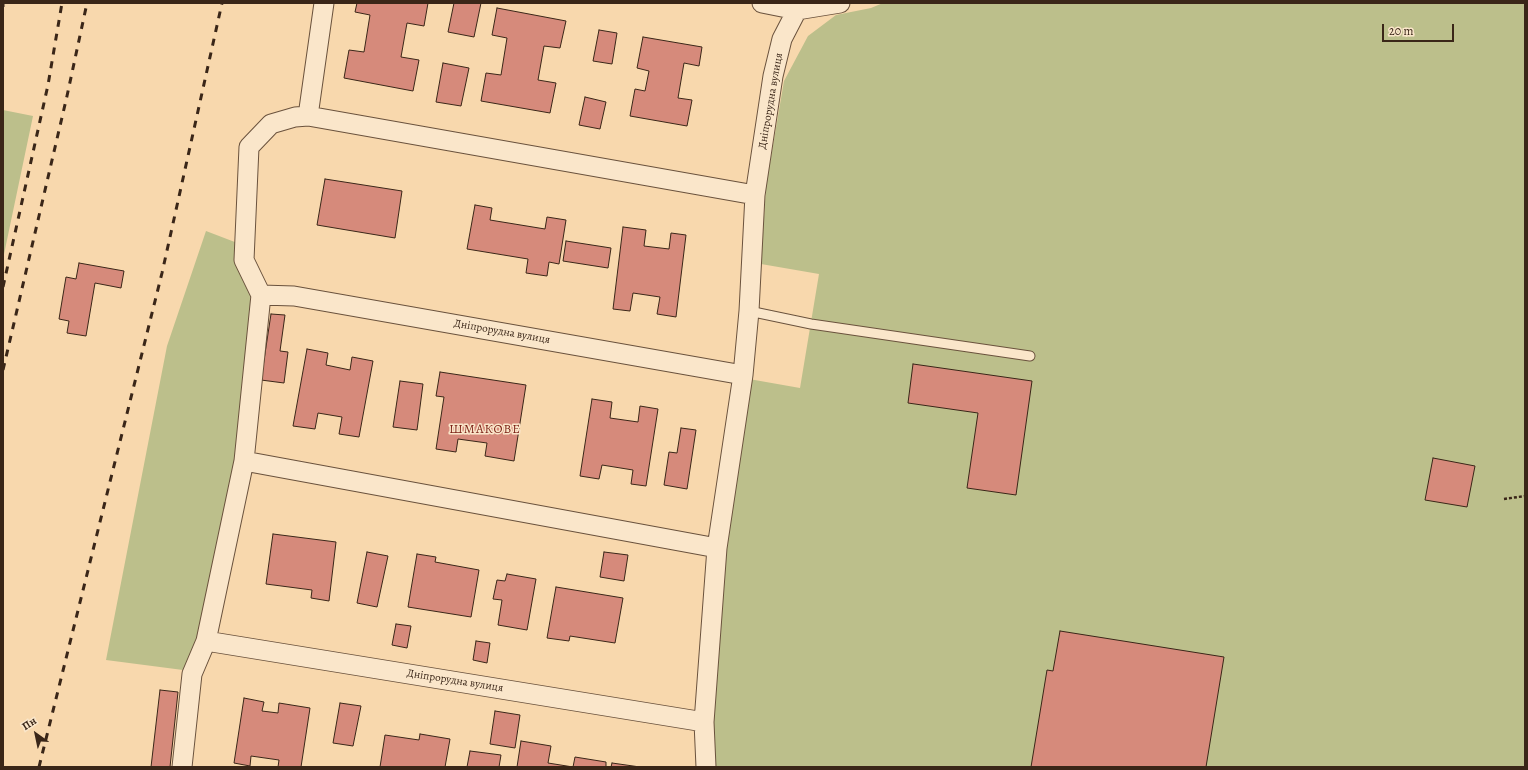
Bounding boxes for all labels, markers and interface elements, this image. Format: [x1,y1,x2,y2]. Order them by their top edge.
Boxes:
scale bar [1384,16,1456,42]
text: 20 m [1389,23,1413,39]
street label: Дніпрорудна вулиця [756,52,786,150]
street label: Дніпрорудна вулиця [453,317,551,347]
district label: ШМАКОВЕ [449,422,521,438]
street label: Дніпрорудна вулиця [406,667,504,695]
text: Пн [19,713,39,734]
north arrow [16,714,56,754]

